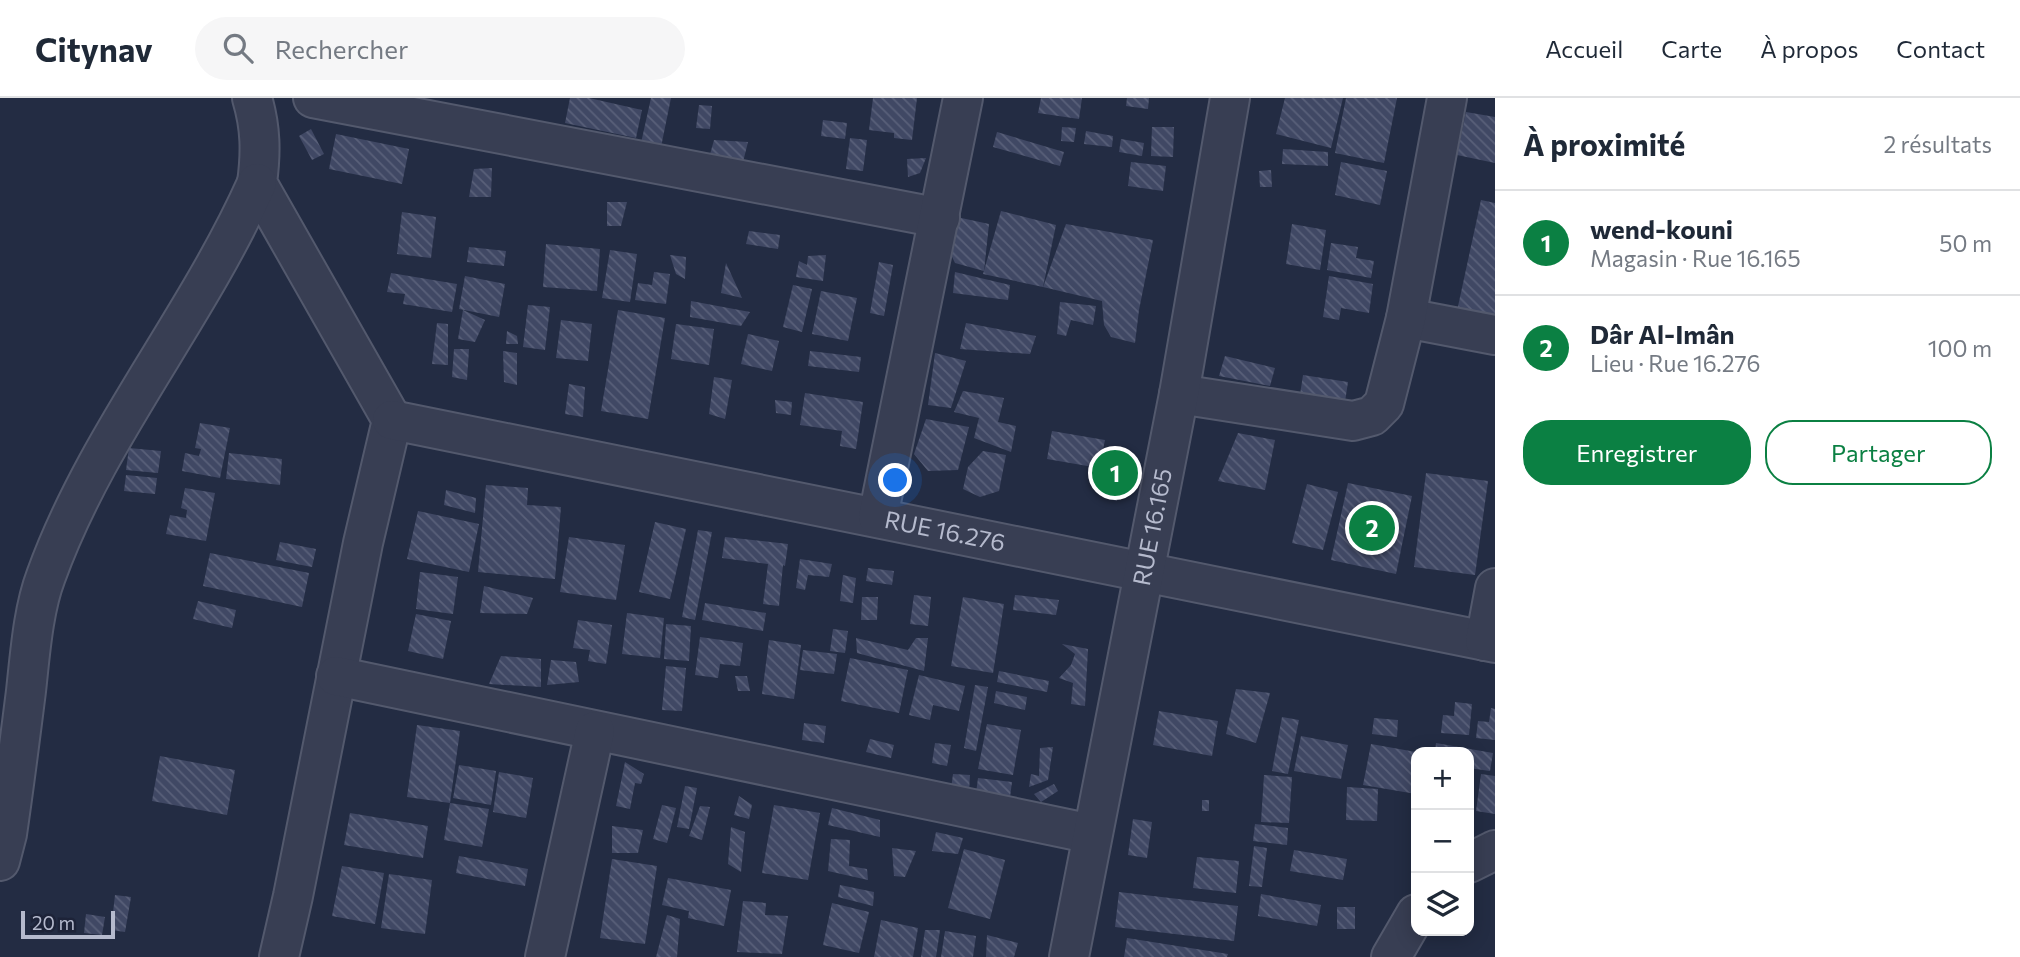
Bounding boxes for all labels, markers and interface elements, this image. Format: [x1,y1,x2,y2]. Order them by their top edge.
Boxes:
search box [195,17,685,80]
text: Citynav [35,28,153,69]
icon: search [219,29,257,67]
text: Rechercher [275,33,408,64]
text: Accueil [1545,34,1623,63]
text: Carte [1661,34,1722,63]
text: À propos [1760,34,1858,63]
text: Contact [1896,34,1985,63]
text: À proximité [1523,125,1685,162]
text: 2 résultats [1883,130,1992,158]
text: wend-kouni [1590,213,1733,244]
text: 1 [1541,229,1551,257]
text: 50 m [1939,229,1992,257]
text: Magasin · Rue 16.165 [1590,244,1801,272]
text: Dâr Al-Imân [1590,318,1735,349]
text: 2 [1539,334,1553,362]
text: 100 m [1928,334,1992,362]
text: Lieu · Rue 16.276 [1590,349,1761,377]
button: Enregistrer [1523,420,1751,485]
button: Partager [1765,420,1992,485]
pin: 1 [1092,447,1138,499]
your location [878,463,912,497]
street label: RUE 16.165 [1126,466,1177,588]
pin: 2 [1349,502,1395,554]
street label: RUE 16.276 [882,504,1008,557]
map controls [1411,747,1474,936]
button: + [1411,747,1474,810]
button: − [1411,810,1474,873]
button: layers [1411,873,1474,936]
scale bar [21,908,116,940]
text: 20 m [32,911,75,934]

